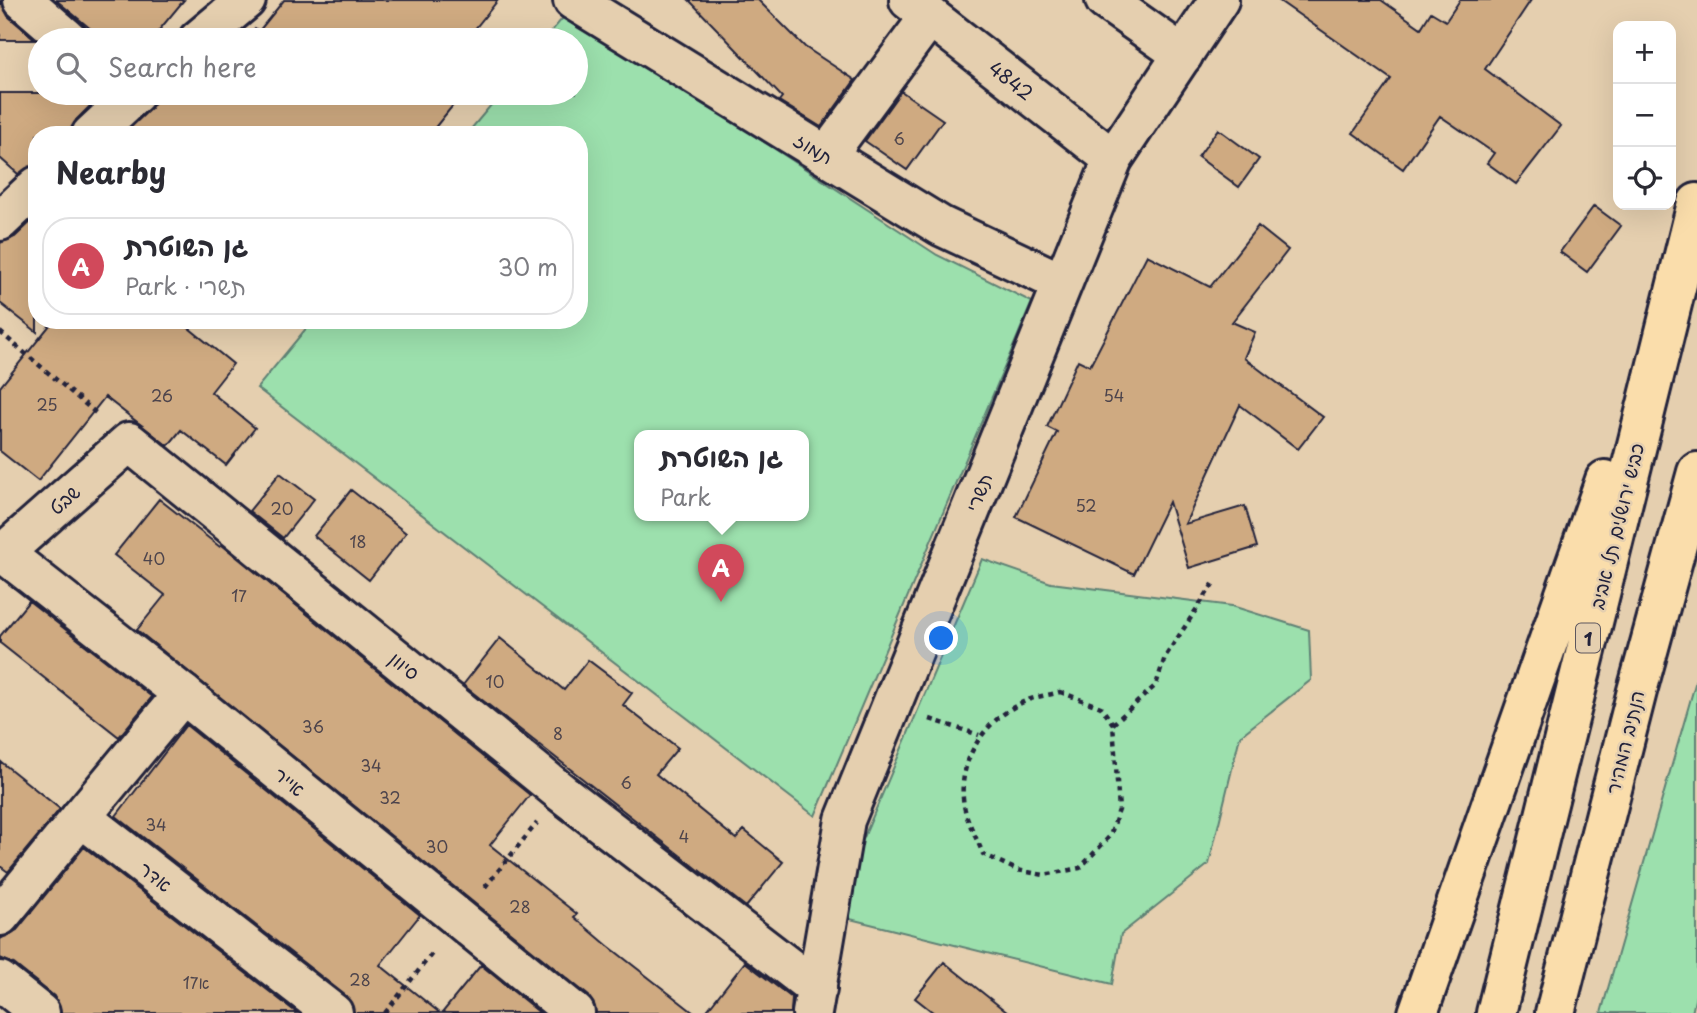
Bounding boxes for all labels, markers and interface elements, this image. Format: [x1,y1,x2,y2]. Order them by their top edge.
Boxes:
map controls [1613,21,1676,210]
button: + [1613,21,1676,84]
search box [28,28,588,105]
text: Search here [108,47,257,86]
icon: search [52,48,90,86]
street label: 4842 [983,54,1040,106]
button: − [1613,84,1676,147]
street label: תמוז [789,125,839,171]
house number: 6 [893,126,905,150]
button: locate [1613,147,1676,210]
text: Nearby [56,149,166,194]
text: גן השוטרת [125,226,248,265]
text: A [72,249,90,284]
text: 30 m [497,249,558,284]
text: Park · תשרי [125,268,246,303]
house number: 26 [151,383,173,407]
house number: 54 [1104,383,1124,407]
house number: 25 [36,392,58,416]
popup [634,430,809,521]
text: גן השוטרת [660,437,783,476]
street label: כביש ירושלים תל אביב [1582,440,1650,612]
street label: תשרי [958,468,998,516]
street label: שבט [42,477,86,521]
text: Park [660,479,711,514]
house number: 52 [1075,493,1097,517]
house number: 20 [271,496,293,520]
house number: 18 [349,529,367,553]
pin: A [698,544,744,602]
house number: 40 [143,546,165,570]
house number: 17 [231,583,247,607]
your location [924,621,958,655]
road number: 1 [1576,624,1600,652]
street label: סיוון [384,644,426,686]
house number: 10 [486,669,504,693]
street label: הנתיב המהיר [1598,687,1650,797]
house number: 36 [302,714,324,738]
house number: 8 [553,721,563,745]
house number: 34 [360,753,382,777]
street label: אייר [268,760,312,802]
house number: 6 [620,770,632,794]
house number: 32 [379,785,401,809]
house number: 34 [145,812,167,836]
house number: 4 [679,824,689,848]
house number: 30 [426,834,448,858]
street label: אדר [134,854,178,898]
house number: 28 [509,894,531,918]
house number: 28 [349,967,371,991]
house number: 17א [183,970,209,994]

